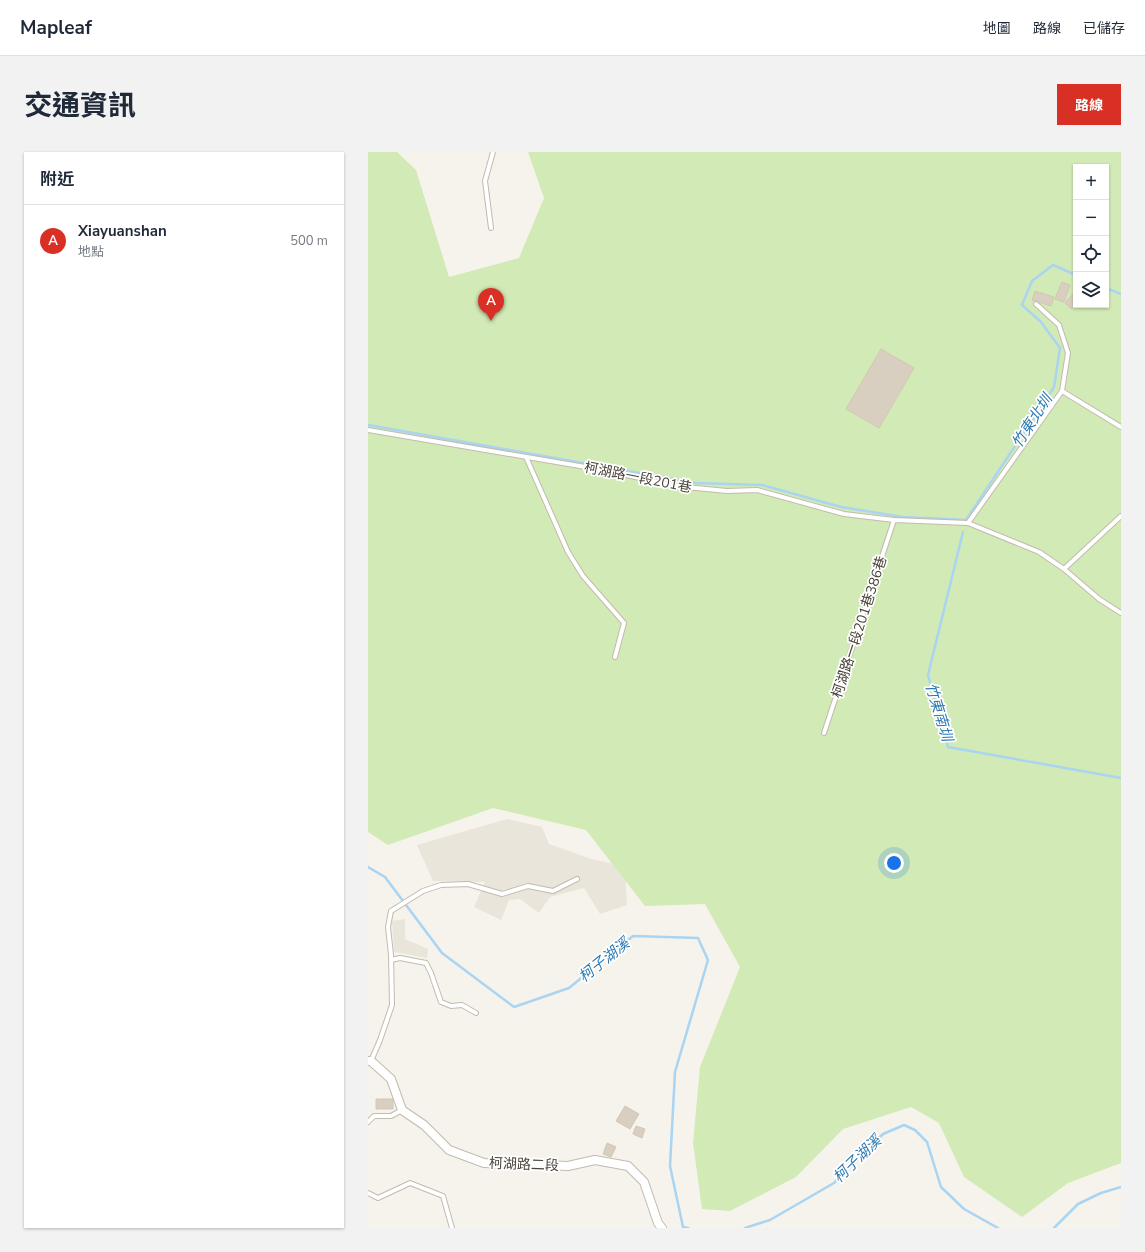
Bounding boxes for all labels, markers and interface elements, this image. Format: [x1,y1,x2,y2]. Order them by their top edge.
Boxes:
text: Mapleaf [20,15,92,41]
text: 地圖 [983,19,1011,38]
text: 路線 [1033,19,1061,38]
text: 已儲存 [1083,19,1125,38]
button: 路線 [1057,84,1121,125]
text: 交通資訊 [24,87,136,125]
map controls [1073,164,1109,308]
button: + [1073,164,1109,200]
text: 附近 [40,168,74,191]
button: − [1073,200,1109,236]
text: Xiayuanshan [78,221,167,241]
text: A [48,232,58,250]
text: 500 m [290,232,328,250]
button: locate [1073,236,1109,272]
text: 地點 [78,243,104,261]
button: layers [1073,272,1109,308]
pin: A [478,288,504,321]
water label: 竹東北圳 [1007,389,1058,452]
street label: 柯湖路一段201巷 [582,458,693,497]
street label: 柯湖路一段201巷386巷 [828,554,891,701]
water label: 竹東南圳 [921,680,958,746]
your location [884,853,904,873]
water label: 柯子湖溪 [574,932,635,987]
water label: 柯子湖溪 [828,1130,887,1187]
street label: 柯湖路二段 [489,1154,559,1175]

